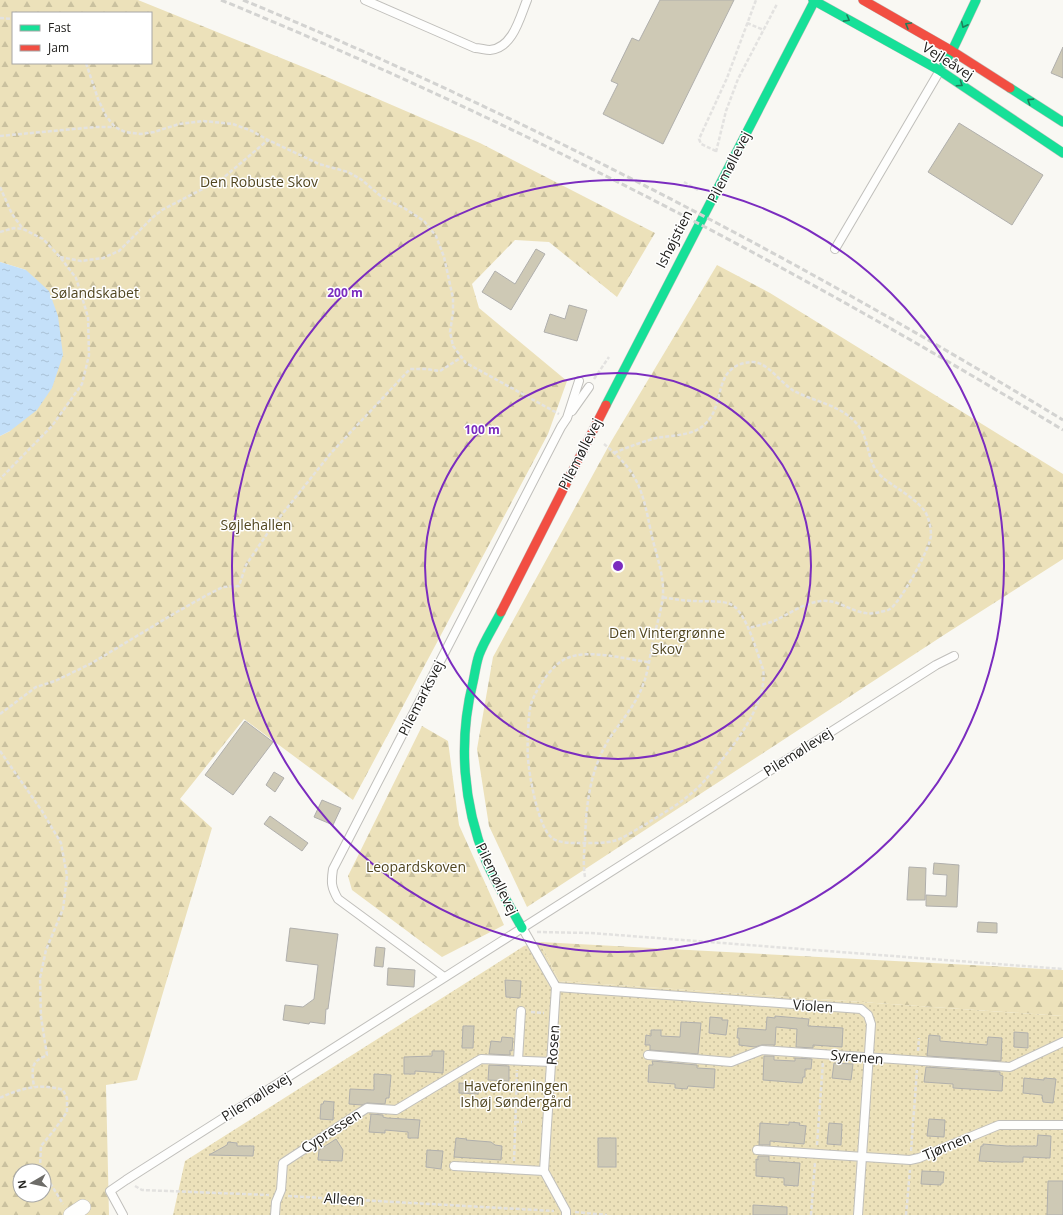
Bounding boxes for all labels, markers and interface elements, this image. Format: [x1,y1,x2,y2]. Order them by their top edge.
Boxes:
legend [12,12,152,64]
one-way arrow [843,14,850,22]
text: Fast [48,19,71,36]
one-way arrow [961,21,969,29]
one-way arrow [905,23,912,30]
street label: Vejleåvej [919,37,978,84]
text: Jam [47,39,69,56]
one-way arrow [955,79,962,86]
one-way arrow [1027,98,1034,106]
street label: Pilemøllevej [702,128,755,206]
park label: Den Robuste Skov [200,172,318,191]
street label: Ishøjstien [651,206,696,271]
park label: Sølandskabet [51,283,139,302]
text: 200 m [327,284,363,301]
street label: Pilemøllevej [553,415,606,493]
text: 100 m [464,421,500,438]
park label: Søjlehallen [221,515,291,534]
centre of rings [611,559,625,573]
park label: Den Vintergrønne Skov [609,623,725,658]
street label: Pilemarksvej [393,657,448,739]
street label: Pilemøllevej [760,723,836,780]
street label: Pilemøllevej [472,840,523,918]
park label: Leopardskoven [366,857,466,876]
street label: Violen [792,995,834,1016]
street label: Rosen [542,1024,563,1066]
street label: Syrenen [830,1045,884,1068]
street label: Pilemøllevej [218,1068,294,1125]
park label: Haveforeningen Ishøj Søndergård [460,1076,572,1111]
street label: Cypressen [297,1104,364,1157]
street label: Tjørnen [920,1127,974,1164]
north arrow [12,1163,52,1203]
text: N [14,1179,30,1190]
street label: Alleen [323,1188,365,1209]

